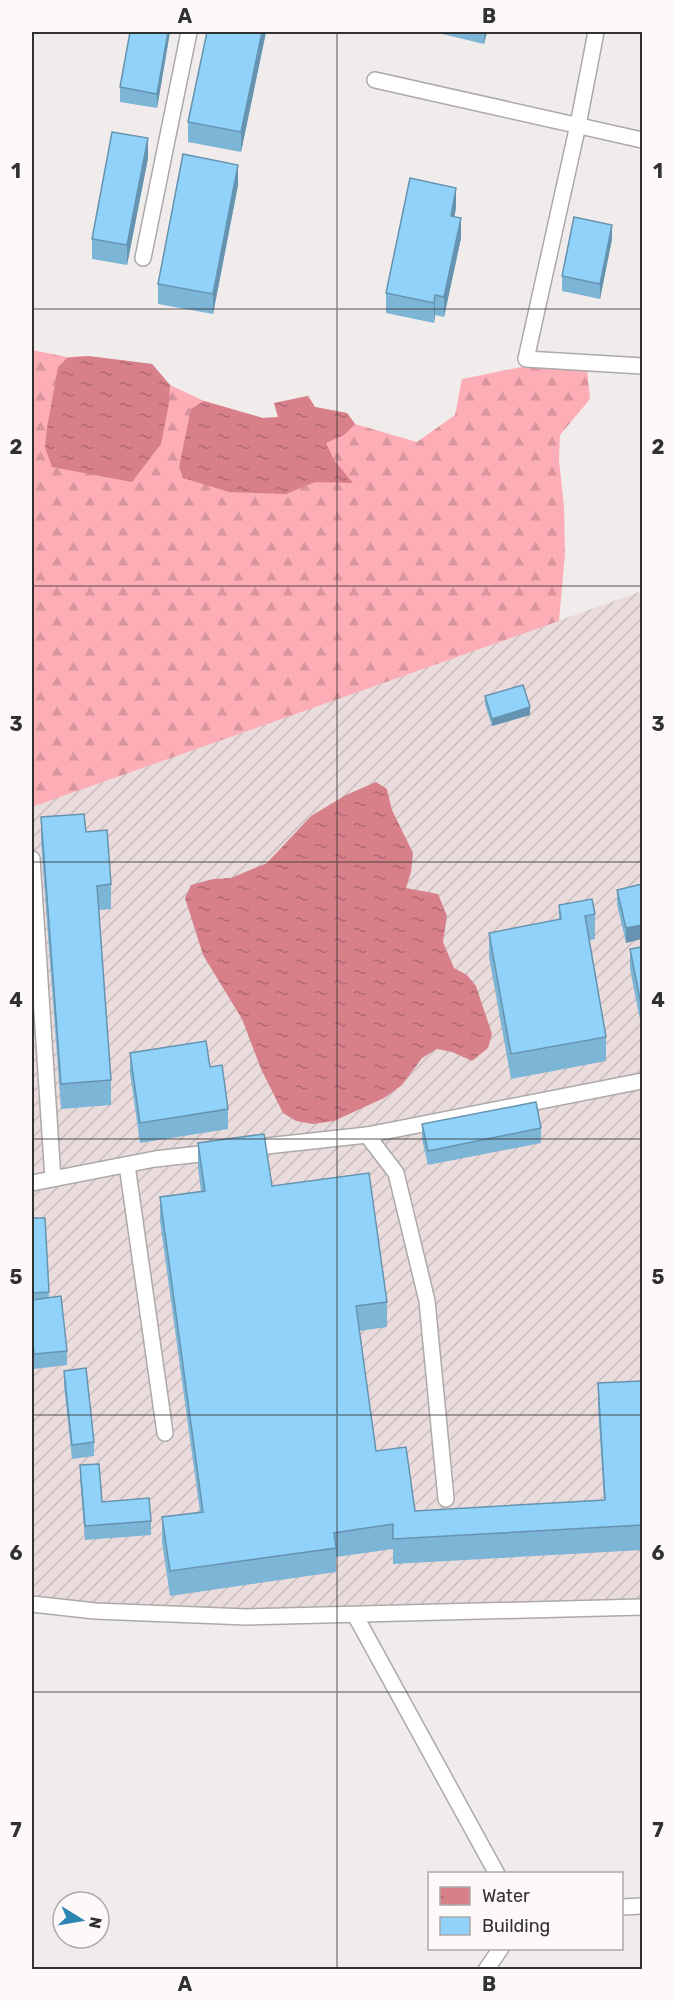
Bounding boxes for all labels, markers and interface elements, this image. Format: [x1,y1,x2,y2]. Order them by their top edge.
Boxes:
text: A [178,4,193,28]
text: B [482,4,496,28]
text: 1 [11,159,21,183]
text: 1 [653,159,663,183]
text: 2 [10,435,23,459]
text: 2 [652,435,665,459]
text: 3 [9,712,23,736]
text: 3 [651,712,665,736]
text: 4 [9,988,23,1012]
text: 4 [651,988,665,1012]
text: 5 [10,1265,23,1289]
text: 5 [652,1265,665,1289]
text: 6 [9,1541,23,1565]
text: 6 [651,1541,665,1565]
text: 7 [10,1818,22,1842]
text: 7 [652,1818,664,1842]
legend [428,1872,623,1950]
text: Water [482,1885,530,1907]
north arrow [51,1890,111,1950]
text: N [85,1915,106,1930]
text: Building [482,1915,550,1937]
text: A [178,1972,193,1996]
text: B [482,1972,496,1996]

